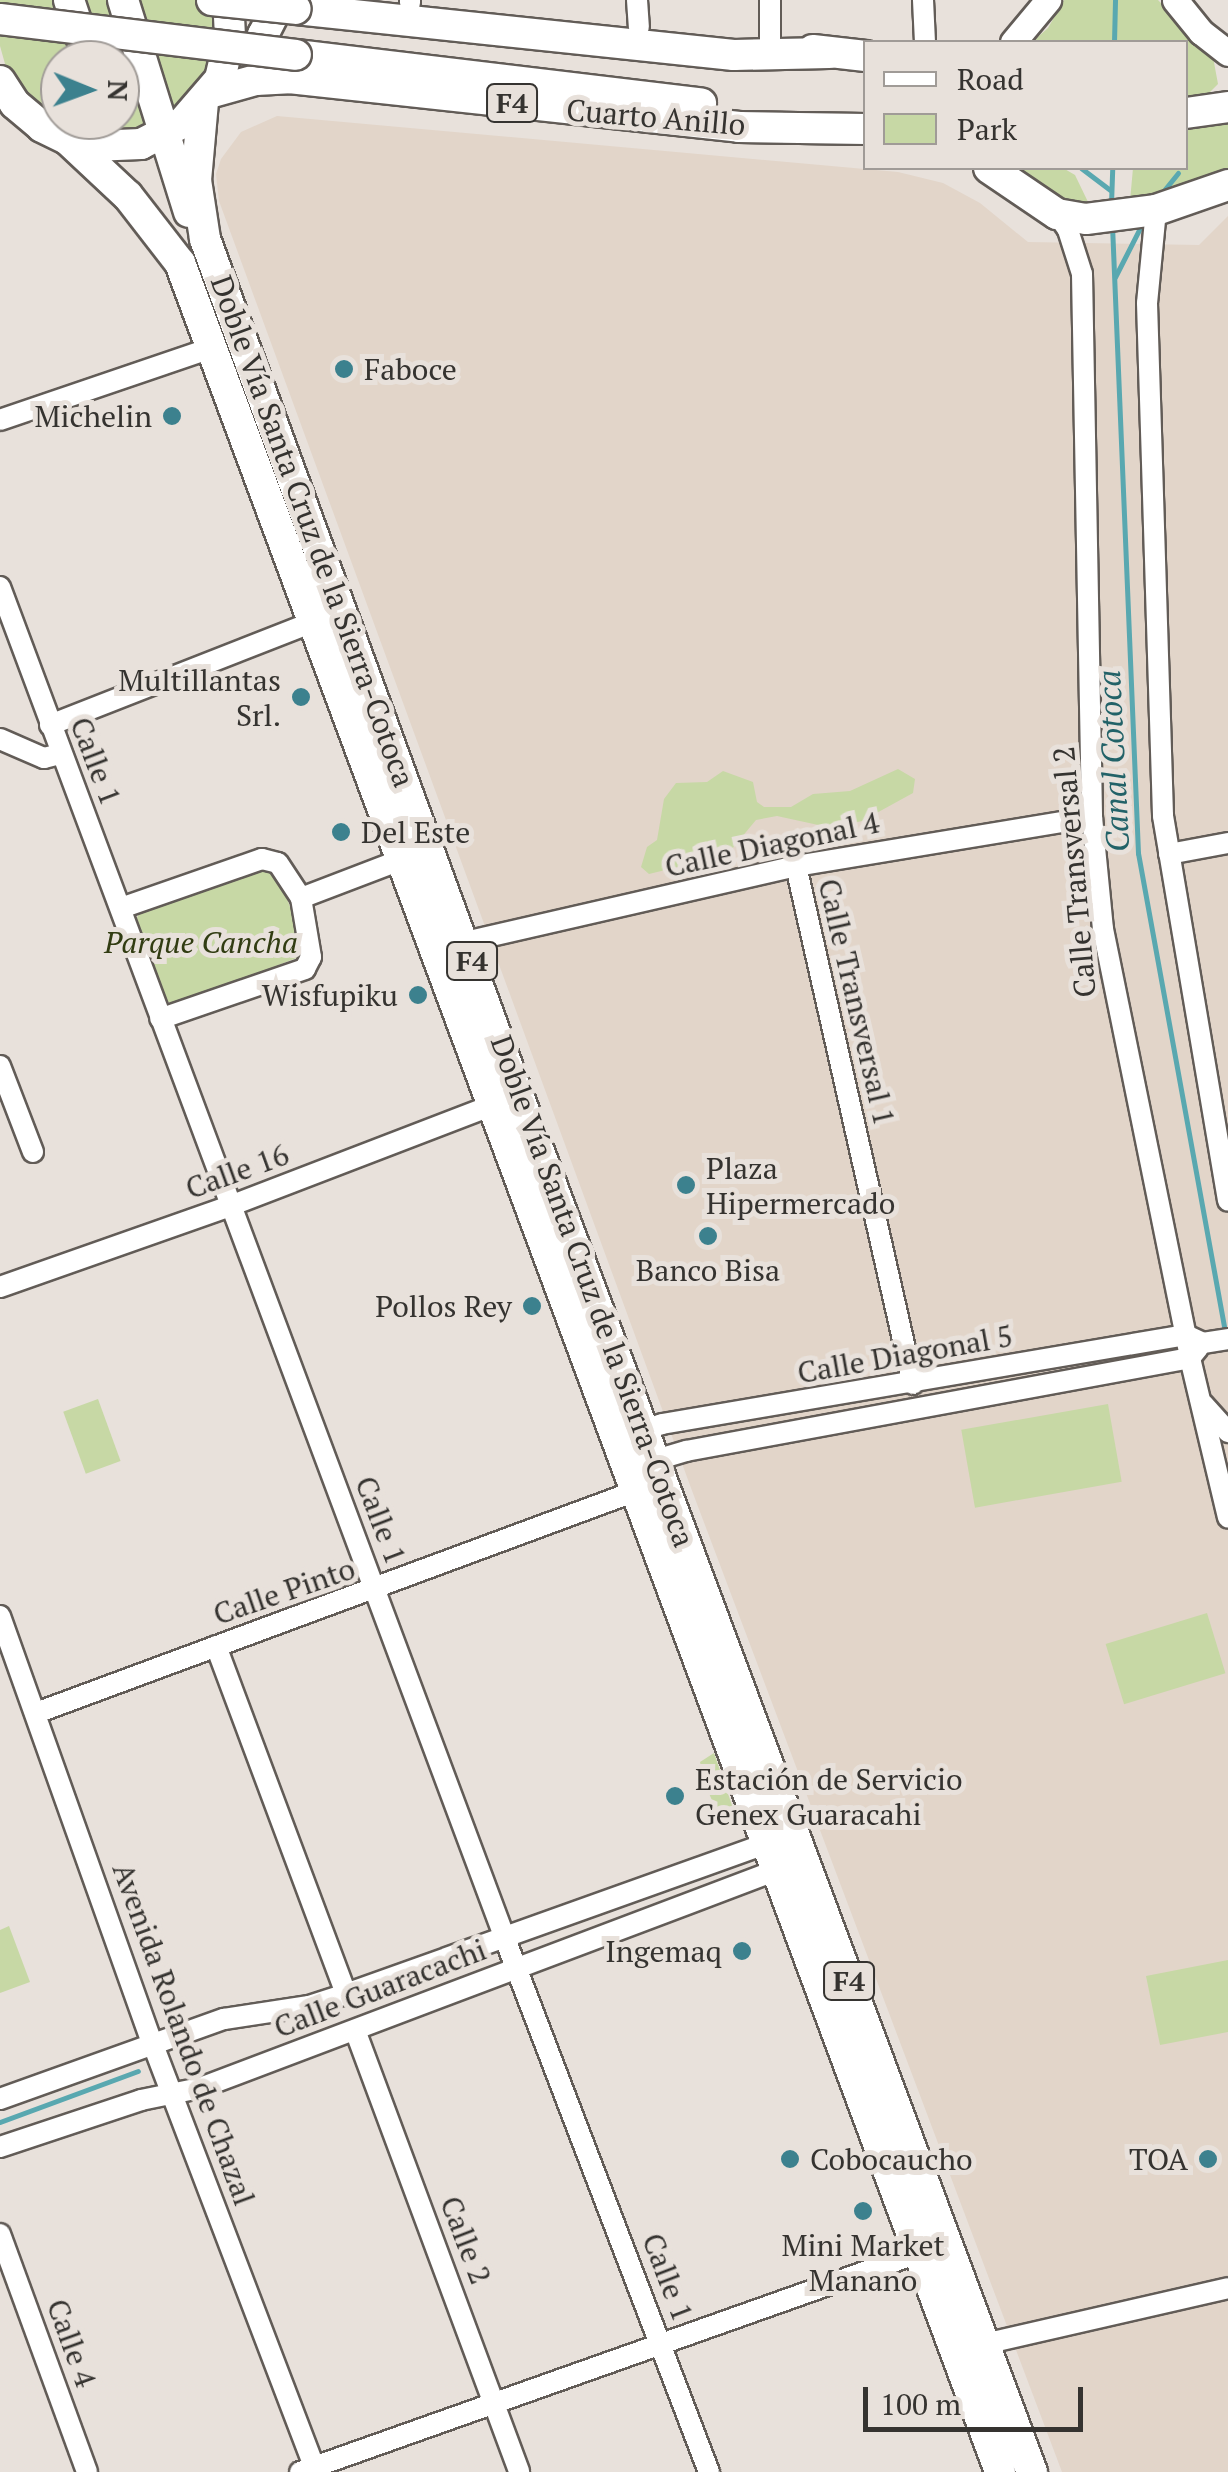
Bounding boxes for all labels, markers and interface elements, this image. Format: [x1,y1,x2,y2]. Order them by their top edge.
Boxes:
north arrow [40,40,140,140]
legend [863,40,1188,170]
text: Road [957,59,1024,99]
text: N [100,80,137,101]
road number: F4 [484,80,540,126]
street label: Cuarto Anillo [565,91,747,143]
text: Park [957,109,1017,149]
street label: Doble Vía Santa Cruz de la Sierra-Cotoca [203,270,423,792]
place label: Faboce [364,351,457,387]
marker: Faboce [333,358,355,380]
place label: Michelin [34,398,152,434]
marker: Michelin [161,405,183,427]
place label: Multillantas Srl. [118,662,281,732]
water label: Canal Cotoca [1089,669,1137,853]
marker: Multillantas Srl. [290,686,312,708]
street label: Calle 1 [63,712,129,810]
street label: Calle Transversal 2 [1045,745,1103,999]
street label: Calle Diagonal 4 [662,804,882,884]
place label: Del Este [361,814,470,850]
marker: Del Este [330,821,352,843]
street label: Calle Transversal 1 [811,875,903,1129]
park label: Parque Cancha [104,924,298,960]
road number: F4 [444,938,500,984]
place label: Wisfupiku [262,977,398,1013]
marker: Wisfupiku [407,984,429,1006]
street label: Doble Vía Santa Cruz de la Sierra-Cotoca [483,1030,703,1552]
street label: Calle 16 [181,1136,293,1206]
place label: Plaza Hipermercado [706,1150,895,1220]
marker: Plaza Hipermercado [675,1174,697,1196]
marker: Banco Bisa [697,1225,719,1247]
place label: Banco Bisa [636,1252,780,1288]
place label: Pollos Rey [375,1288,512,1324]
marker: Pollos Rey [521,1295,543,1317]
street label: Calle Diagonal 5 [795,1317,1015,1391]
street label: Calle 1 [348,1471,414,1569]
street label: Calle Pinto [208,1550,360,1632]
place label: Estación de Servicio Genex Guaracahi [695,1761,963,1832]
marker: Estación de Servicio Genex Guaracahi [664,1785,686,1807]
street label: Avenida Rolando de Chazal [105,1858,263,2210]
street label: Calle Guaracachi [269,1931,491,2045]
place label: Ingemaq [605,1933,722,1969]
marker: Ingemaq [731,1940,753,1962]
road number: F4 [822,1958,876,2004]
place label: Cobocaucho [810,2141,973,2177]
place label: TOA [1129,2141,1188,2177]
marker: Cobocaucho [779,2148,801,2170]
marker: TOA [1197,2148,1219,2170]
street label: Calle 2 [433,2191,499,2289]
marker: Mini Market Manano [852,2200,874,2222]
place label: Mini Market Manano [781,2227,945,2298]
street label: Calle 1 [635,2228,701,2326]
street label: Calle 4 [40,2294,104,2392]
scale bar [868,2367,1088,2429]
text: 100 m [880,2384,961,2424]

